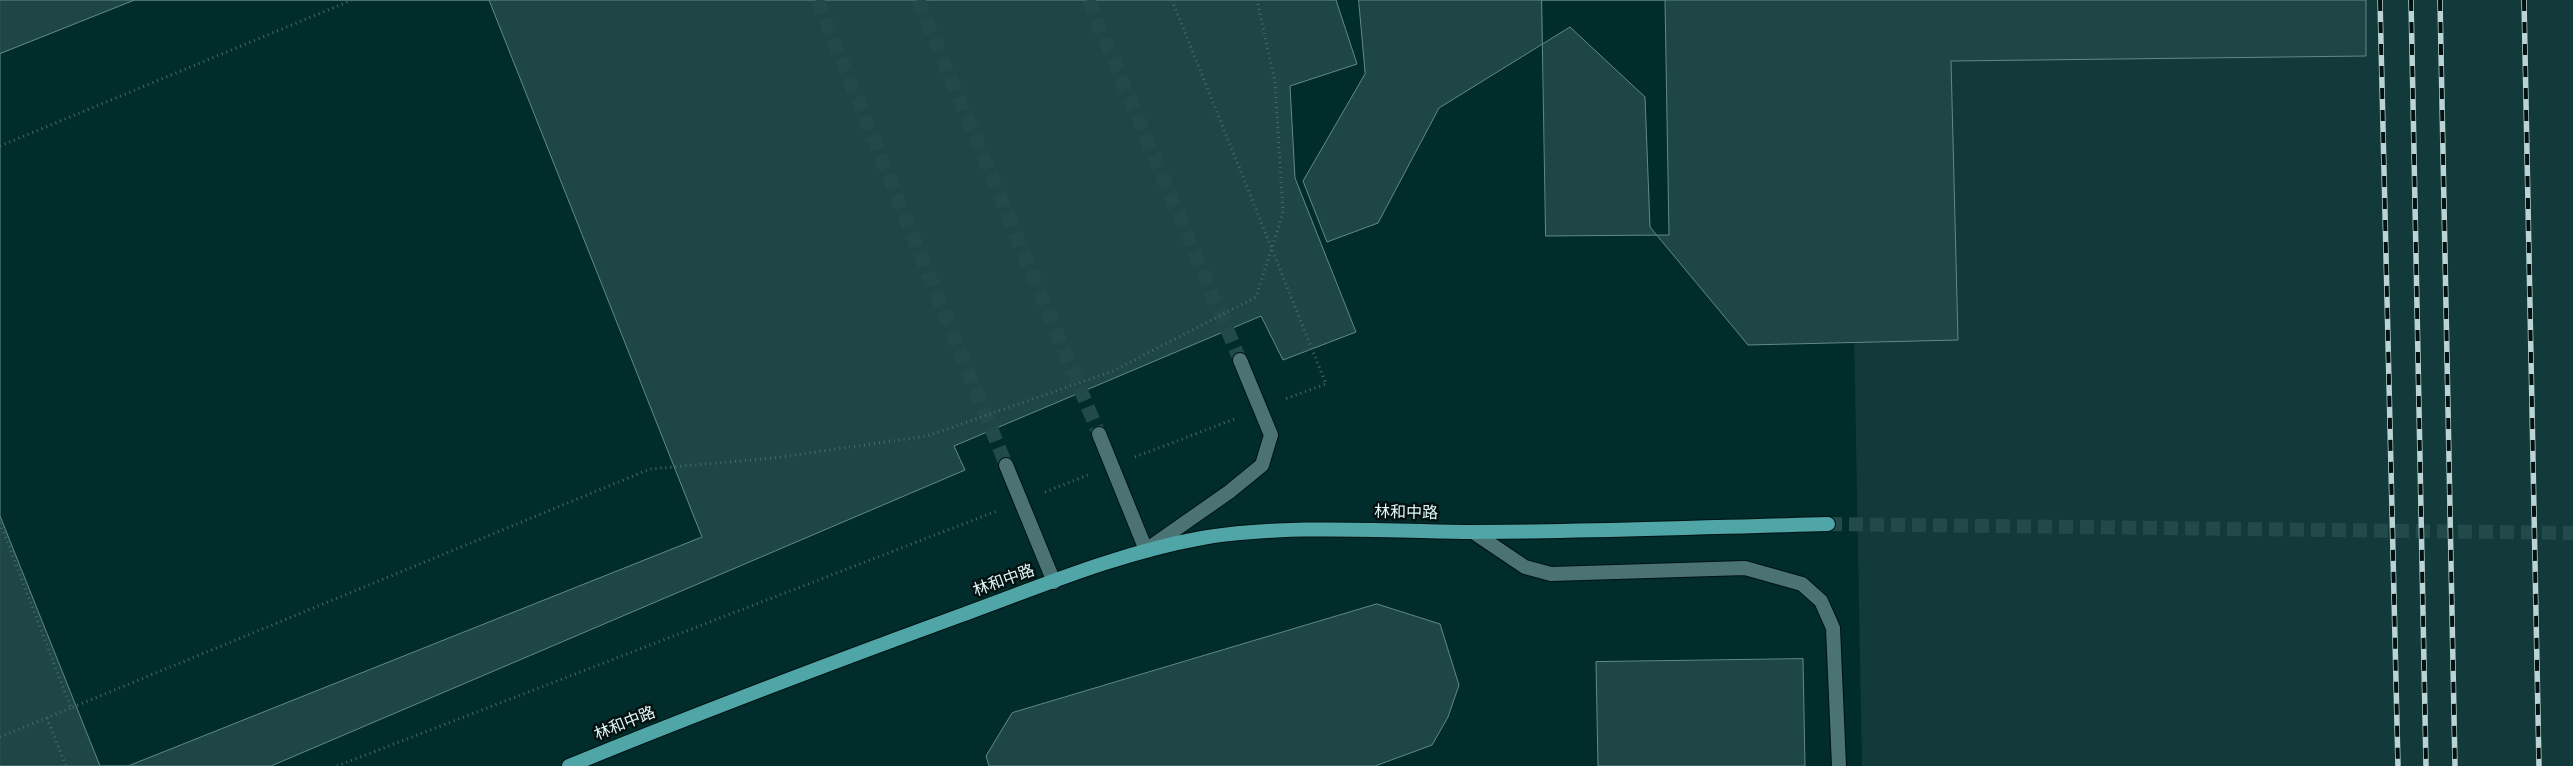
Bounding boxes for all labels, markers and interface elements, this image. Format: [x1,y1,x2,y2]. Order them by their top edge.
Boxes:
street label: 林和中路 [1374,503,1438,523]
street label: 林和中路 [971,561,1037,601]
street label: 林和中路 [592,703,658,745]

